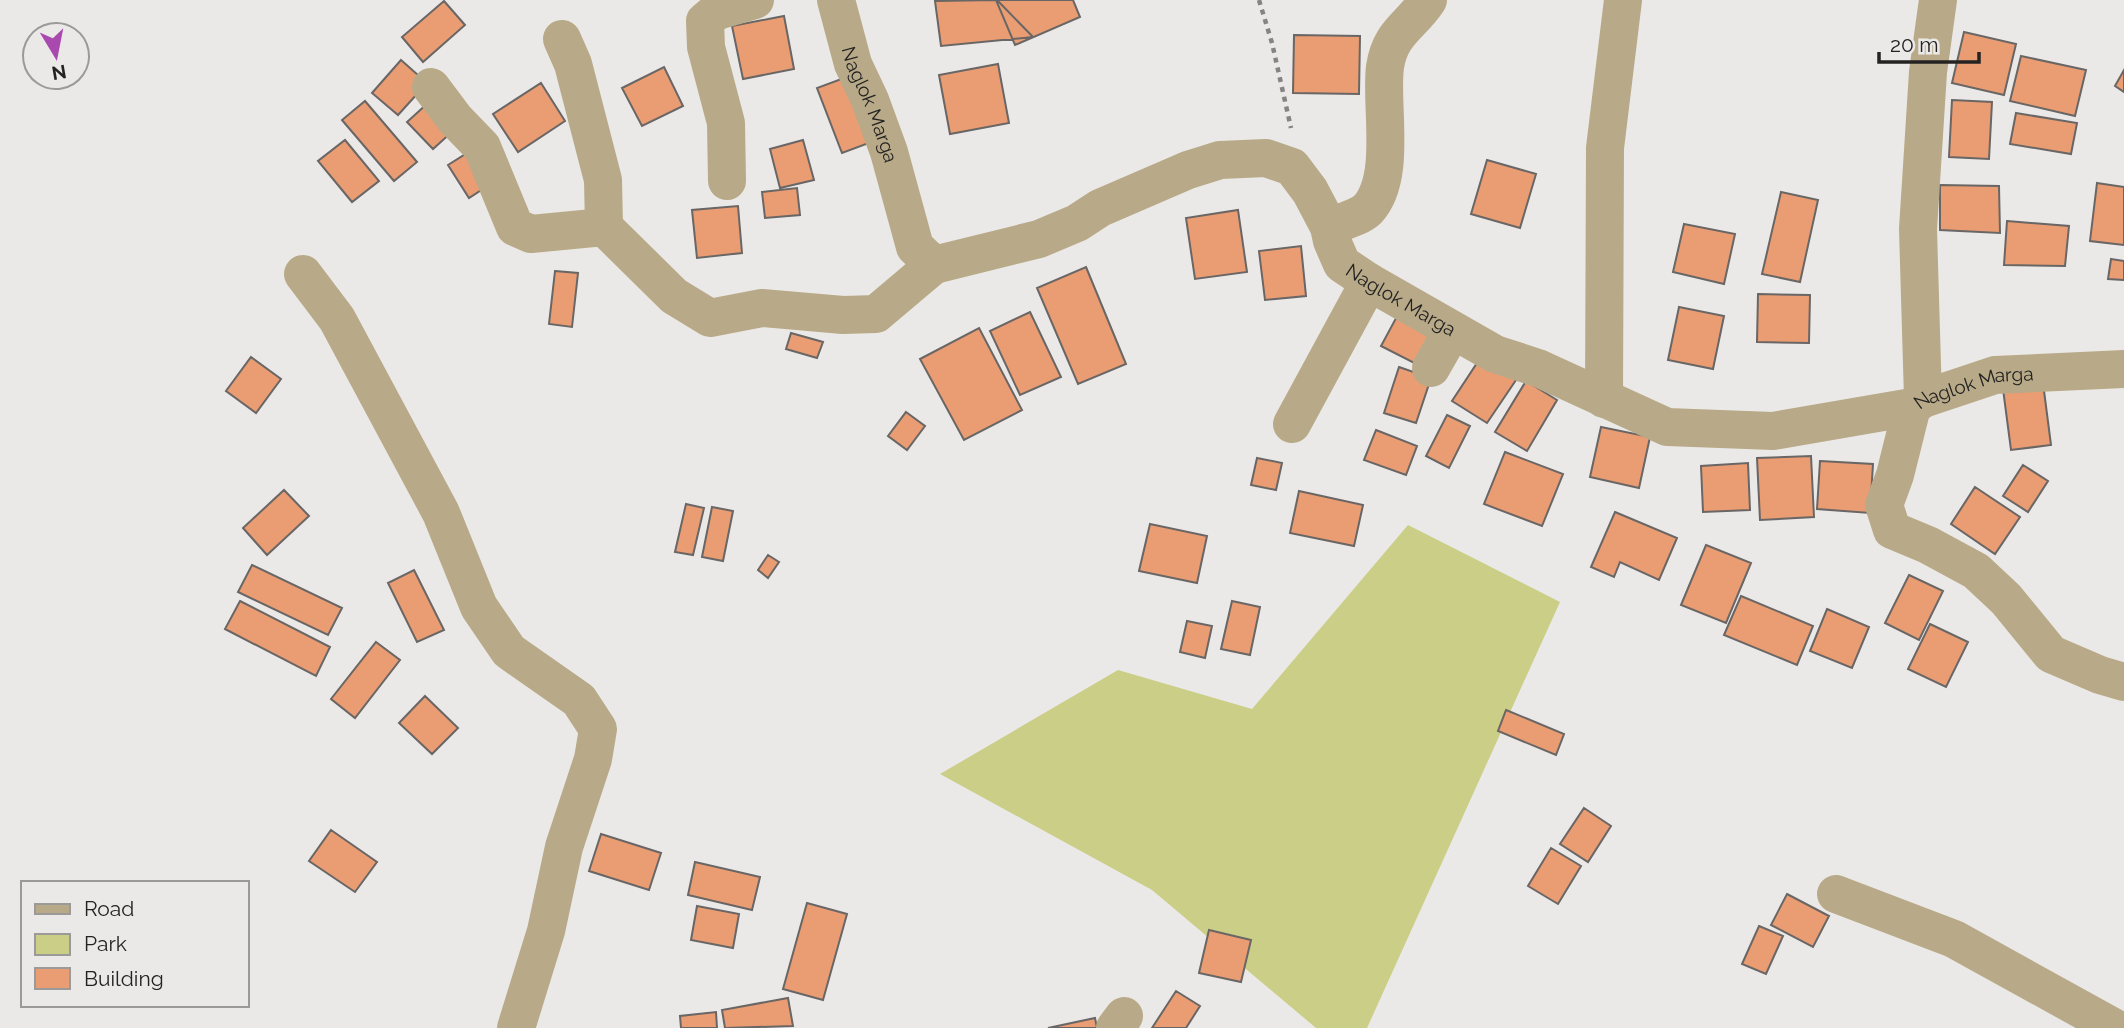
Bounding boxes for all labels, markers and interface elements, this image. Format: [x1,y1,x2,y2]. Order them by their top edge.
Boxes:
north arrow [21,21,91,91]
scale bar [1879,21,1979,65]
text: 20 m [1890,32,1938,57]
street label: Naglok Marga [838,44,902,165]
text: N [50,61,68,85]
street label: Naglok Marga [1342,259,1460,340]
street label: Naglok Marga [1909,362,2034,413]
legend [21,881,248,1007]
text: Road [84,896,134,921]
text: Park [84,931,127,956]
text: Building [84,966,164,991]

